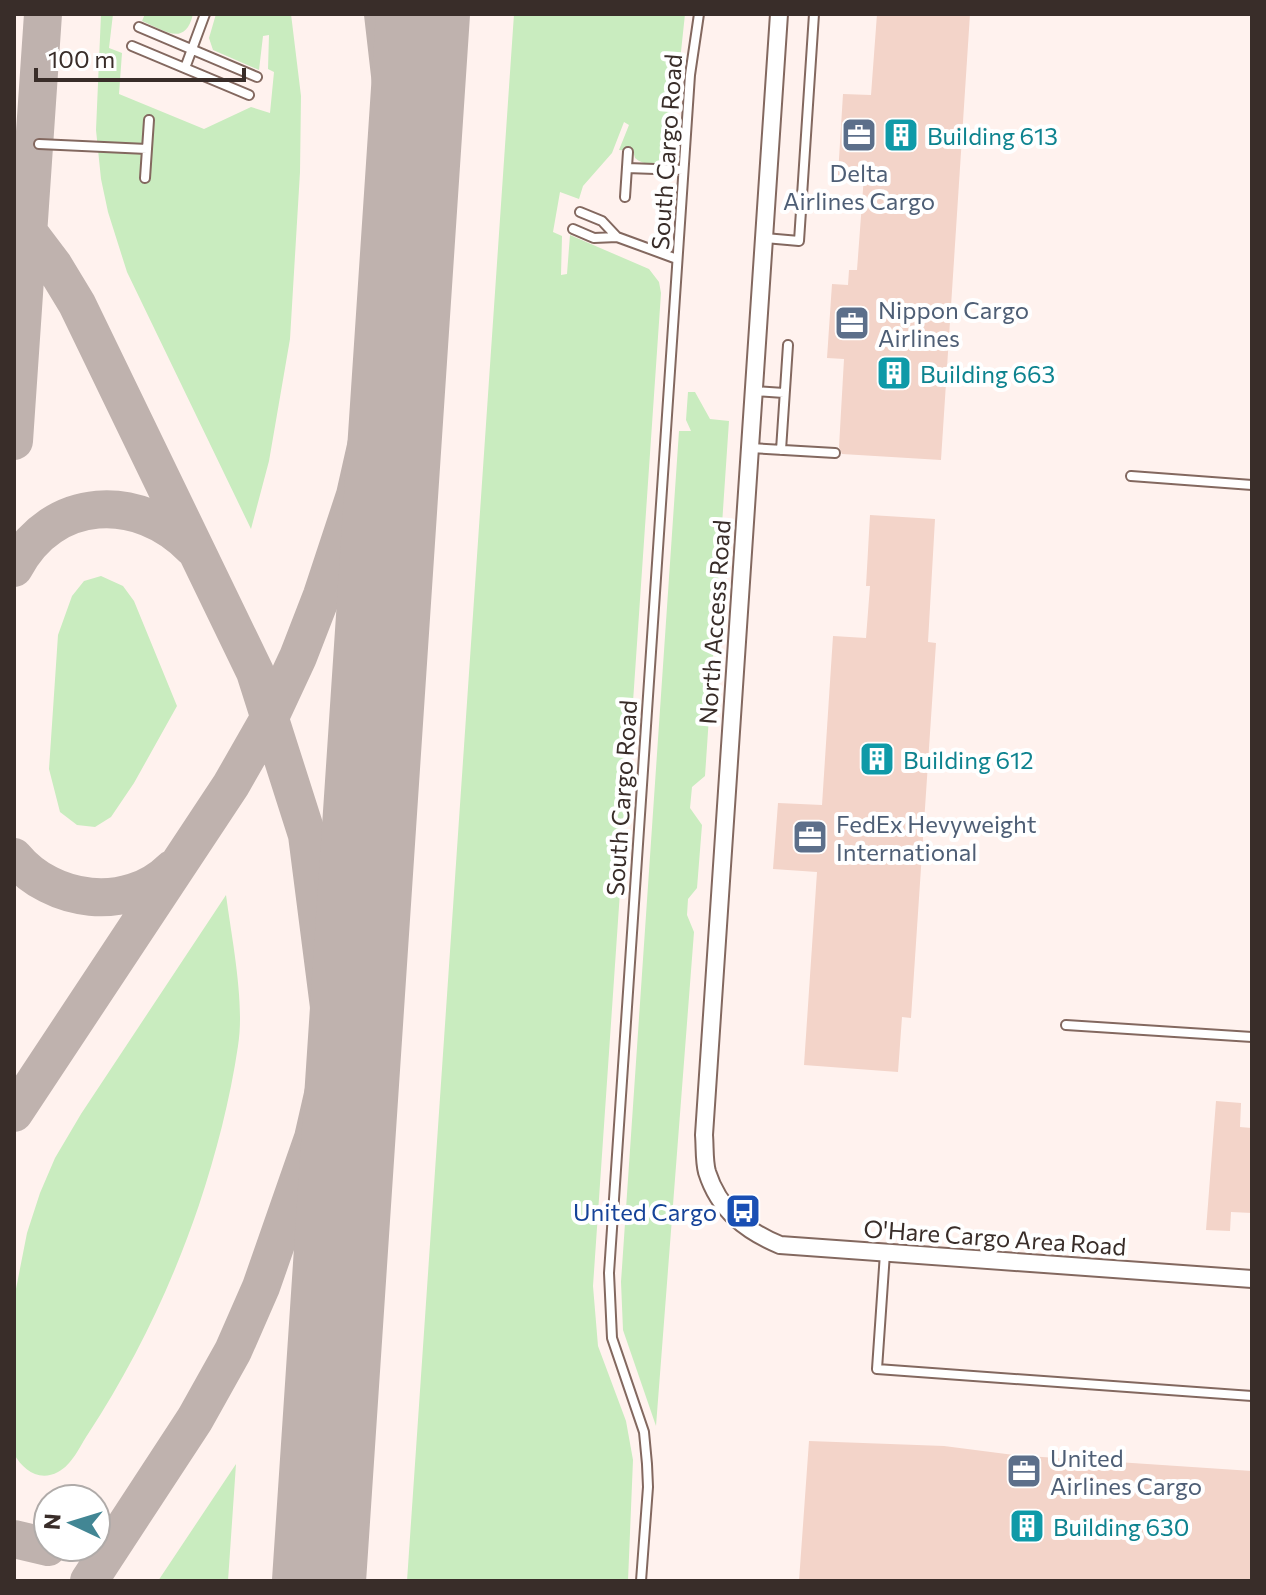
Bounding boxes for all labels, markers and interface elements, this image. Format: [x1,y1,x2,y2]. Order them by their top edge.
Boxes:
scale bar [36,32,244,82]
text: 100 m [48,44,115,73]
street label: South Cargo Road [645,53,687,251]
office icon: Delta Airlines Cargo [840,116,878,154]
building icon: Building 613 [882,116,920,154]
place label: Building 613 [927,121,1058,150]
place label: Delta Airlines Cargo [783,158,935,215]
place label: Nippon Cargo Airlines [878,295,1029,352]
office icon: Nippon Cargo Airlines [833,304,871,342]
building icon: Building 663 [875,354,913,392]
place label: Building 663 [920,359,1055,388]
street label: North Access Road [692,519,736,725]
street label: South Cargo Road [600,699,642,897]
building icon: Building 612 [858,740,896,778]
place label: Building 612 [903,745,1034,774]
place label: FedEx Hevyweight International [836,809,1037,866]
office icon: FedEx Hevyweight International [791,818,829,856]
bus stop icon: United Cargo [724,1192,762,1230]
place label: United Cargo [573,1197,717,1226]
street label: O'Hare Cargo Area Road [863,1213,1127,1261]
place label: United Airlines Cargo [1050,1443,1202,1500]
office icon: United Airlines Cargo [1005,1452,1043,1490]
north arrow [32,1483,112,1563]
building icon: Building 630 [1008,1507,1046,1545]
text: N [38,1512,66,1531]
place label: Building 630 [1053,1512,1189,1541]

